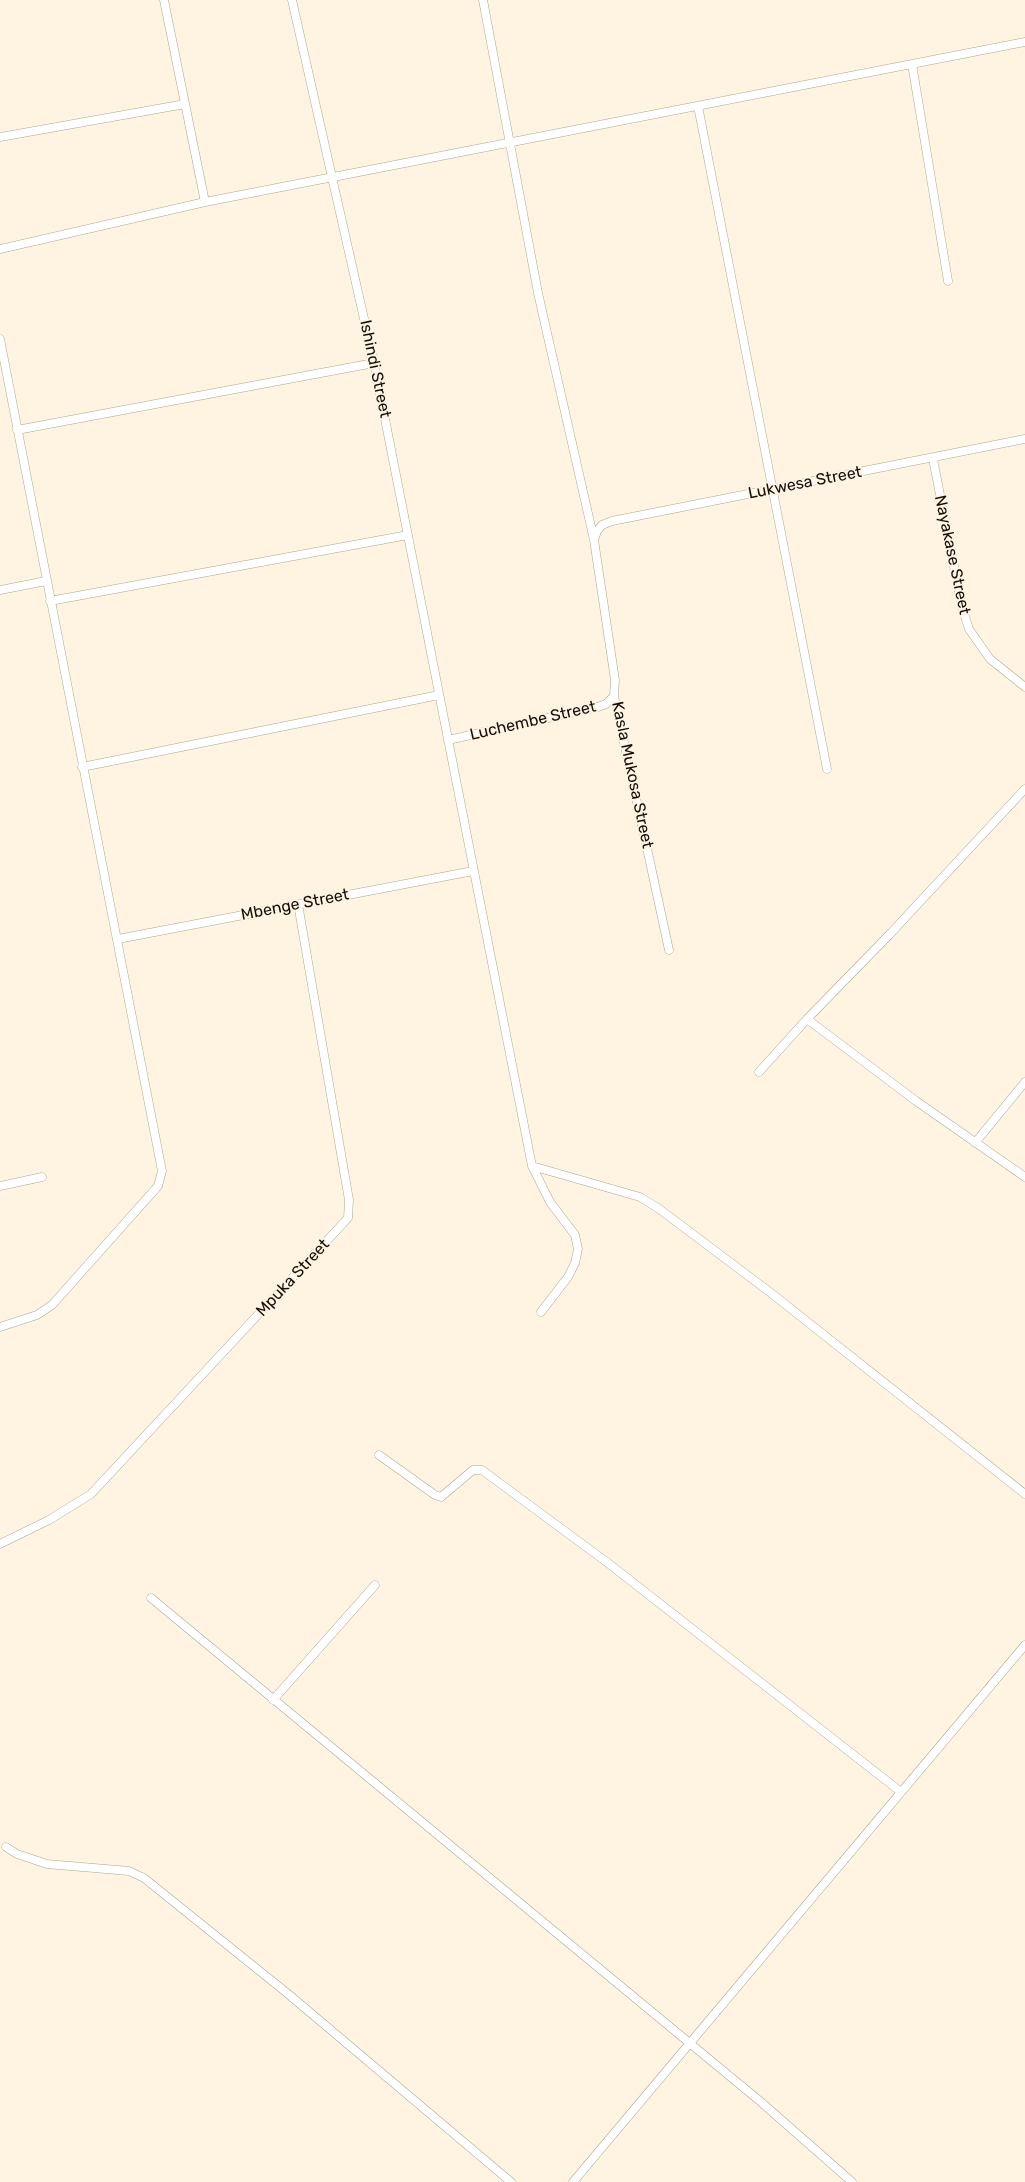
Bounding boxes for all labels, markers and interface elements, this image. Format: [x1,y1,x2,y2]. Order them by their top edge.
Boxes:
street label: Ishindi Street [355,318,395,420]
street label: Lukwesa Street [747,463,863,503]
street label: Nayakase Street [930,494,974,616]
street label: Luchembe Street [468,697,598,745]
street label: Kasla Mukosa Street [607,700,657,850]
street label: Mbenge Street [239,885,351,925]
street label: Mpuka Street [252,1235,334,1321]

